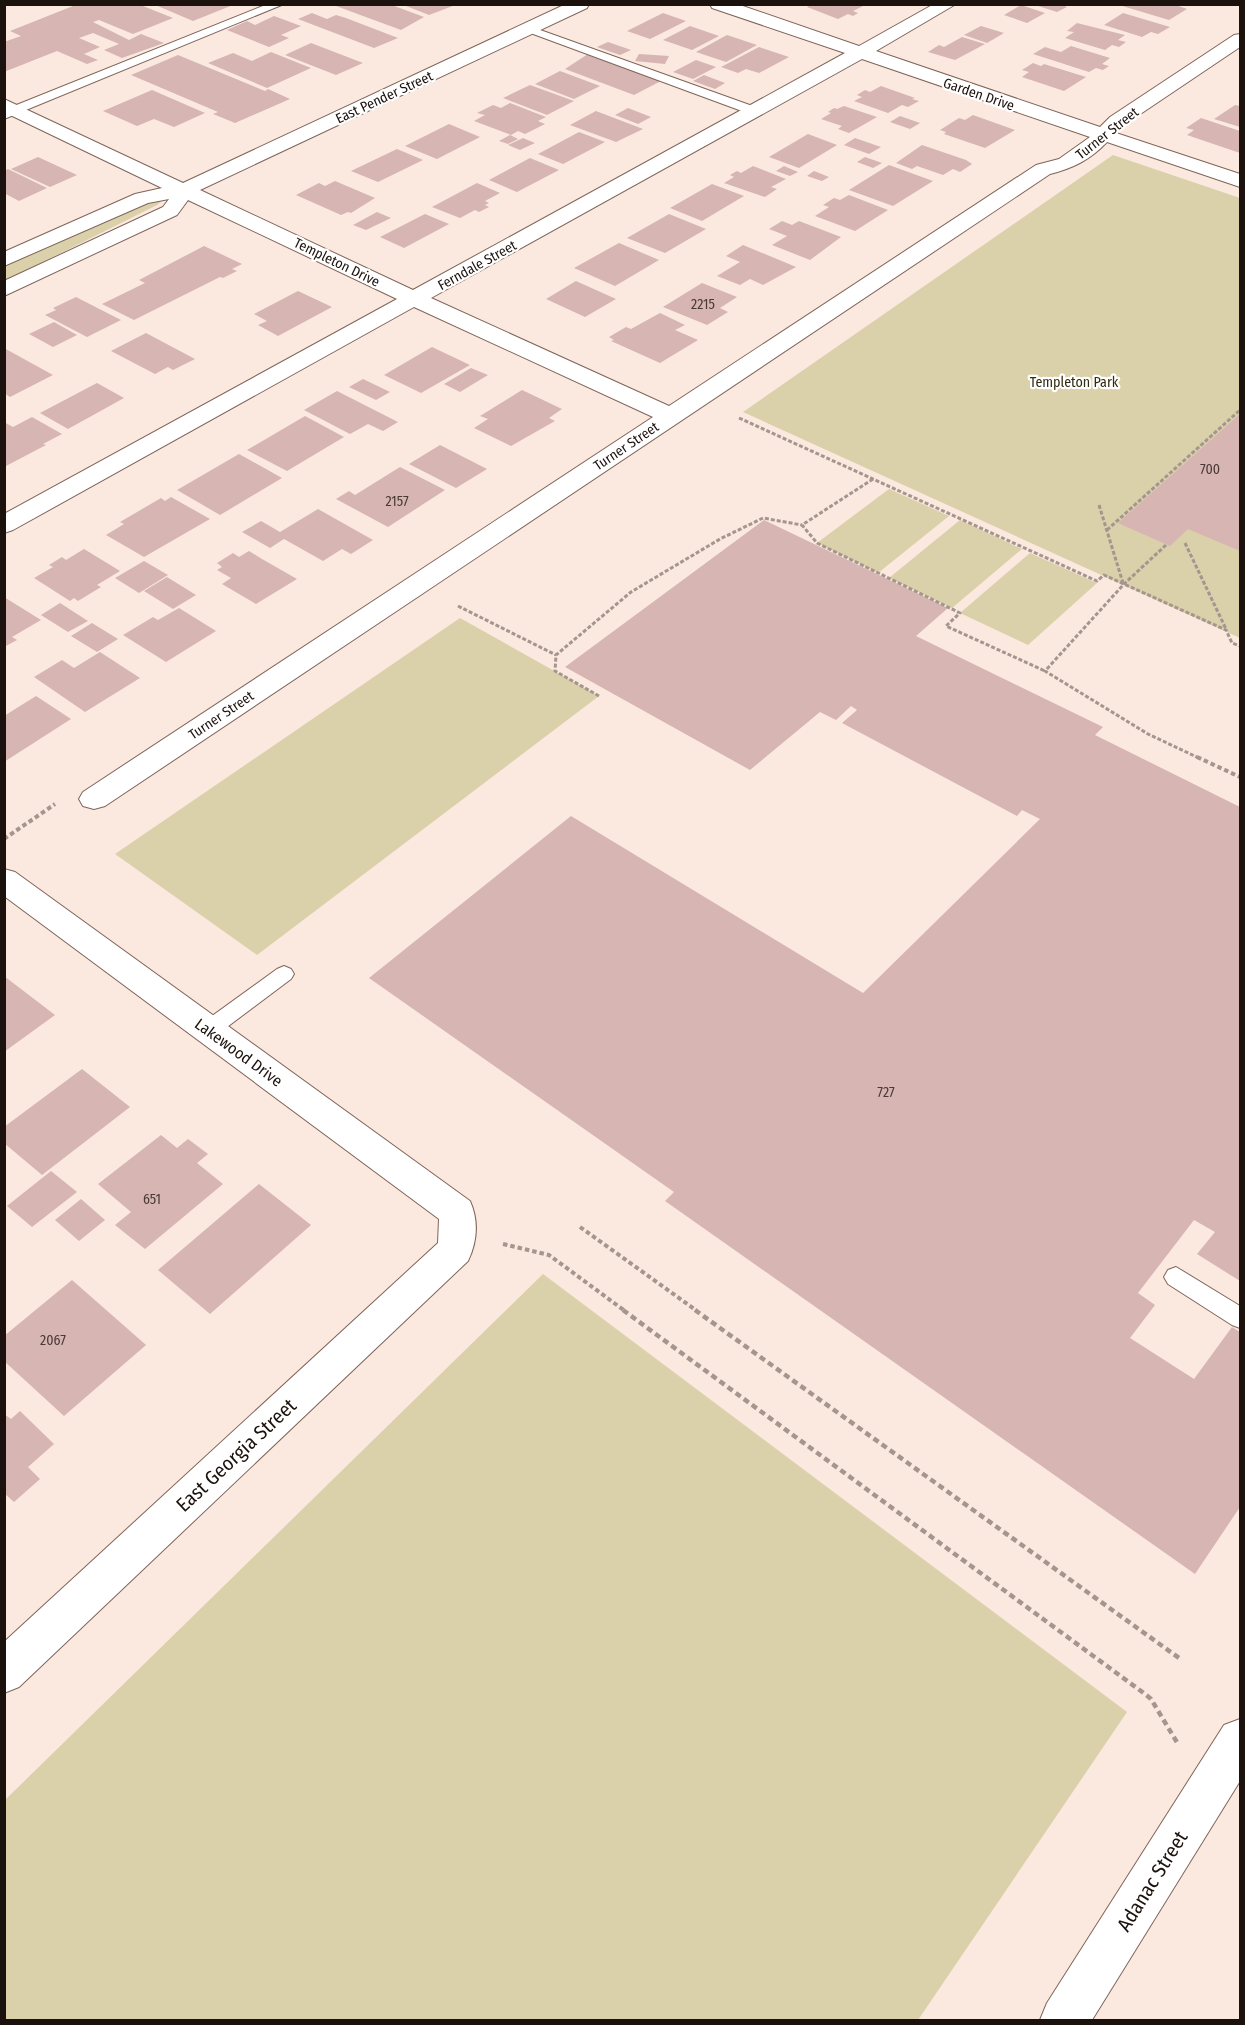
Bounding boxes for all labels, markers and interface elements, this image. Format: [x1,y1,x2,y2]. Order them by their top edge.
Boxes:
street label: East Pender Street [333,67,436,127]
street label: Garden Drive [941,74,1017,115]
street label: Turner Street [1073,103,1142,163]
street label: Templeton Drive [291,234,383,291]
street label: Ferndale Street [435,237,520,294]
house number: 2215 [691,296,715,313]
park label: Templeton Park [1030,374,1119,391]
street label: Turner Street [590,418,662,474]
house number: 700 [1200,461,1220,478]
house number: 2157 [385,493,409,510]
street label: Turner Street [185,687,257,743]
street label: Lakewood Drive [191,1014,286,1091]
house number: 727 [877,1084,895,1101]
house number: 651 [143,1191,161,1208]
house number: 2067 [40,1332,66,1349]
street label: East Georgia Street [171,1393,301,1517]
street label: Adanac Street [1112,1826,1193,1936]

